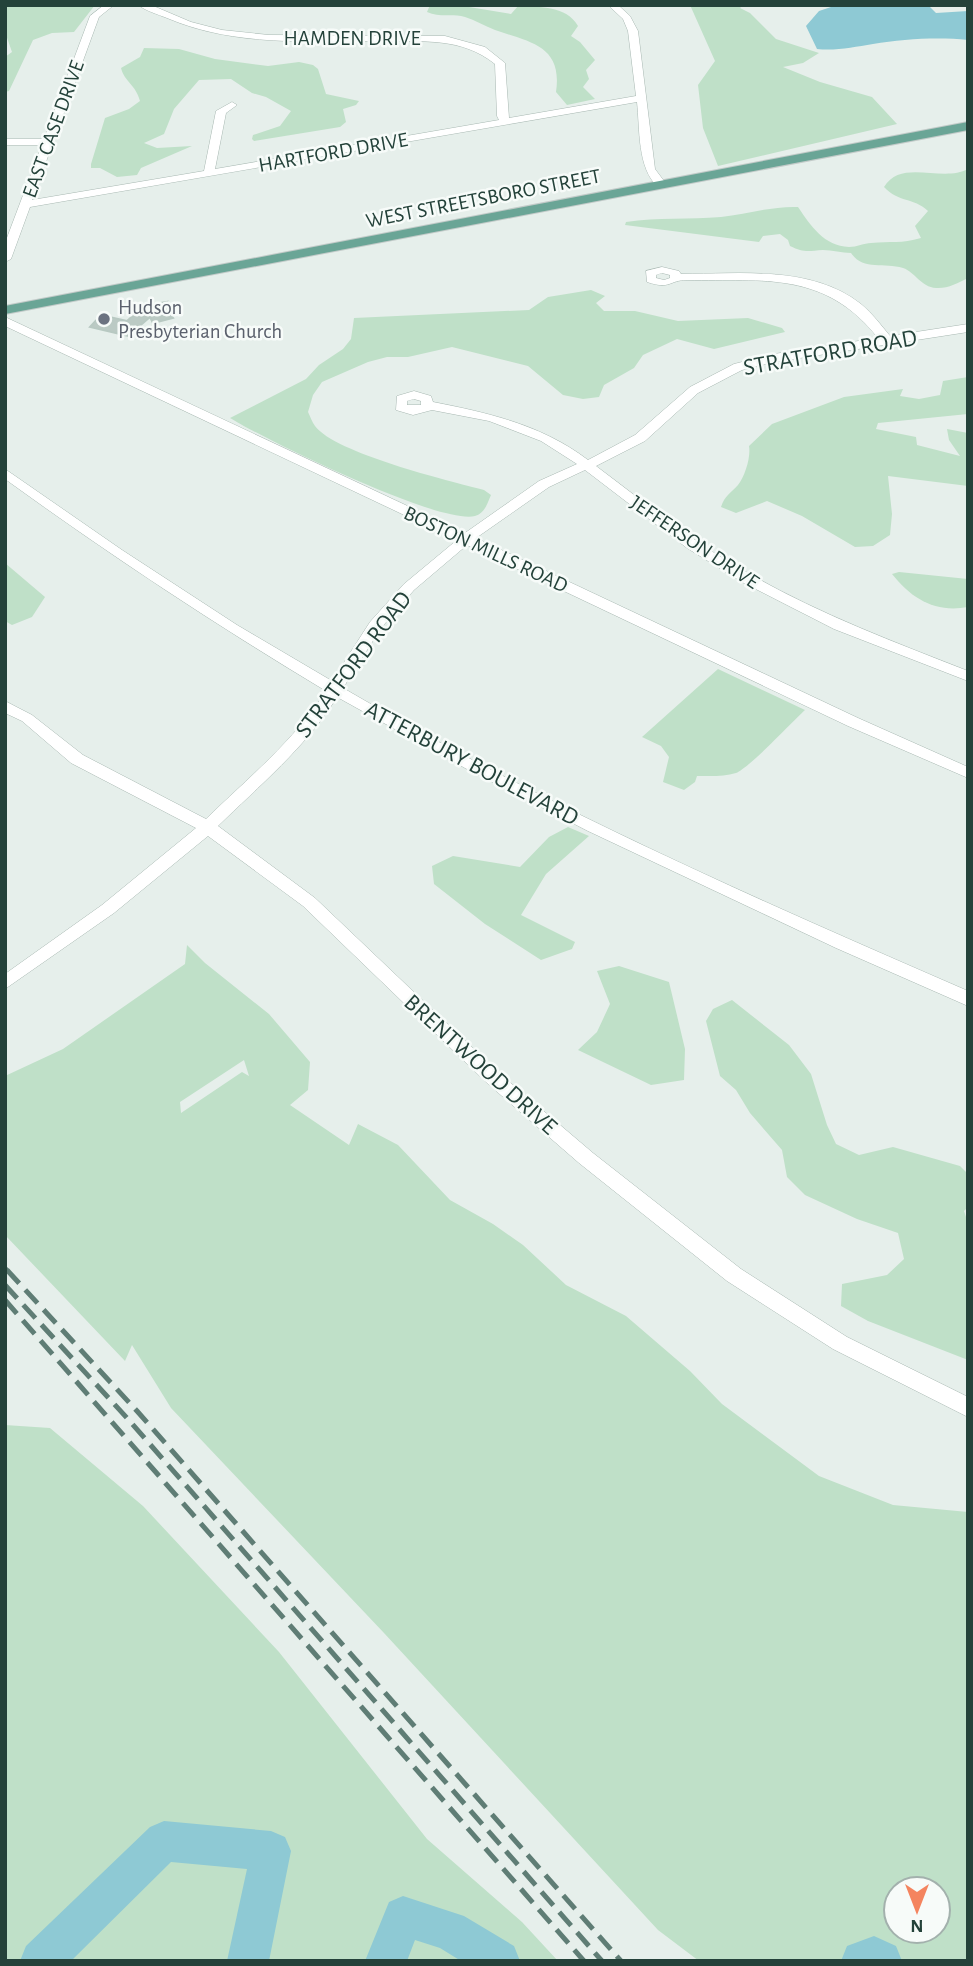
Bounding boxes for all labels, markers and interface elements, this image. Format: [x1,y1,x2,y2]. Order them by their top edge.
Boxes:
street label: HAMDEN DRIVE [283,28,421,49]
street label: EAST CASE DRIVE [19,58,88,201]
street label: HARTFORD DRIVE [257,129,409,176]
street label: WEST STREETSBORO STREET [364,165,602,232]
place label: Hudson Presbyterian Church [118,297,282,342]
marker: Hudson Presbyterian Church [96,311,112,327]
street label: STRATFORD ROAD [741,326,919,380]
street label: JEFFERSON DRIVE [627,492,763,593]
street label: BOSTON MILLS ROAD [401,502,571,597]
street label: STRATFORD ROAD [291,587,416,742]
street label: ATTERBURY BOULEVARD [361,697,582,830]
street label: BRENTWOOD DRIVE [399,990,562,1140]
north arrow [882,1875,952,1945]
text: N [910,1916,924,1935]

